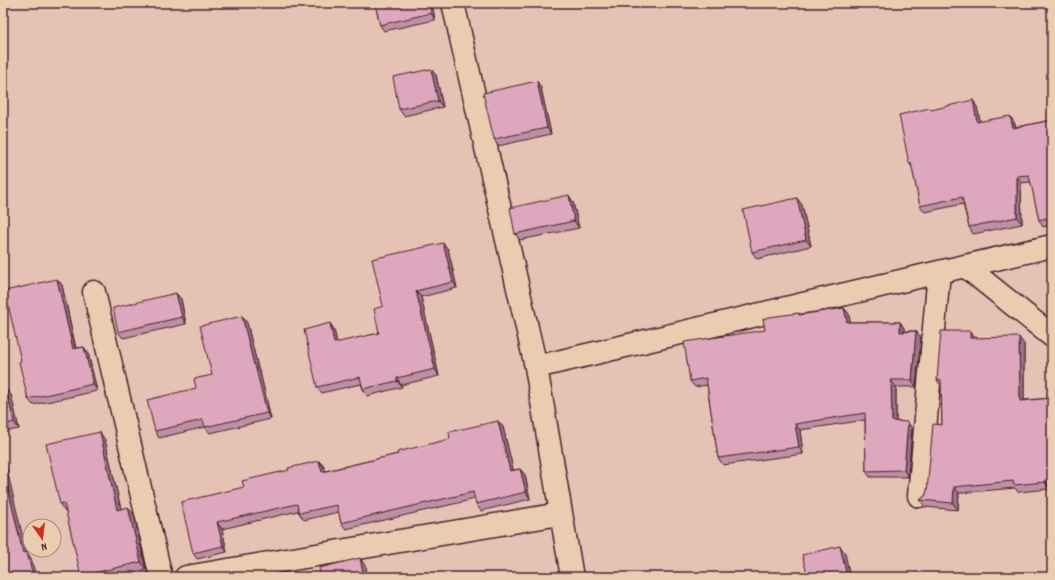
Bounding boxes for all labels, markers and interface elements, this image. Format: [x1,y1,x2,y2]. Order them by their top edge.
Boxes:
north arrow [22,518,62,558]
text: N [39,537,49,554]

